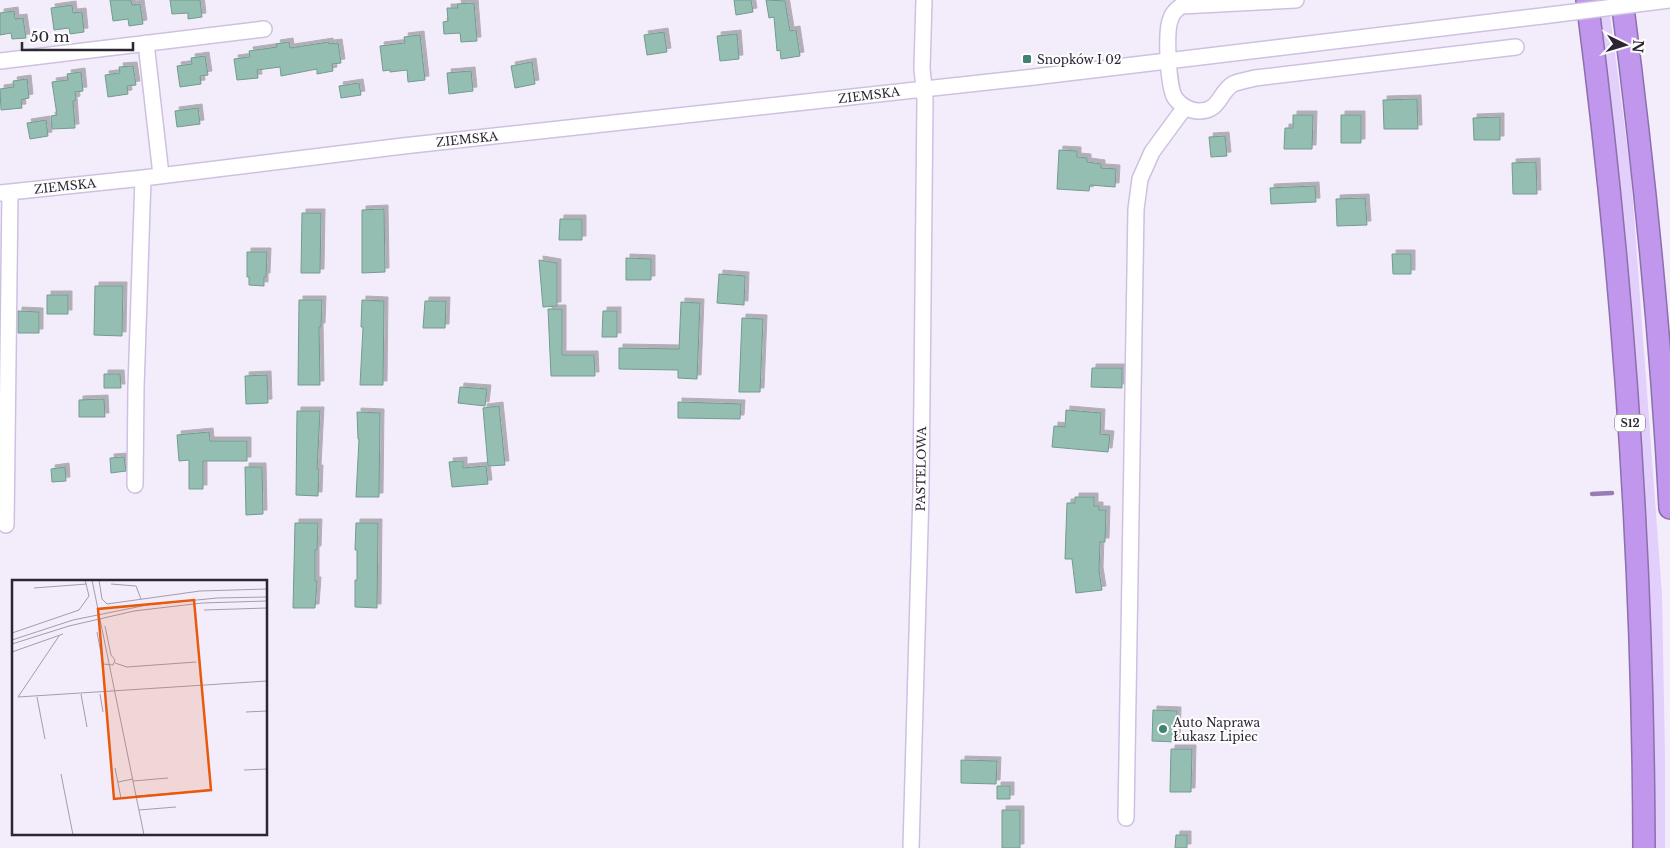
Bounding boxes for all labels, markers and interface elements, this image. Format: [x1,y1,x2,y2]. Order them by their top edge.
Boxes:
scale bar [22,20,134,52]
north arrow [1600,20,1650,70]
text: 50 m [30,27,70,46]
text: N [1628,39,1647,53]
place label: Snopków I 02 [1037,52,1121,67]
marker: Snopków I 02 [1021,53,1033,65]
street label: ZIEMSKA [837,84,902,106]
street label: ZIEMSKA [435,128,500,150]
street label: ZIEMSKA [33,175,98,197]
road number: S12 [1615,414,1645,432]
street label: PASTELOWA [913,426,929,512]
inset map [12,580,268,836]
place label: Auto Naprawa Łukasz Lipiec [1172,715,1260,744]
marker: Auto Naprawa Łukasz Lipiec [1157,723,1169,735]

